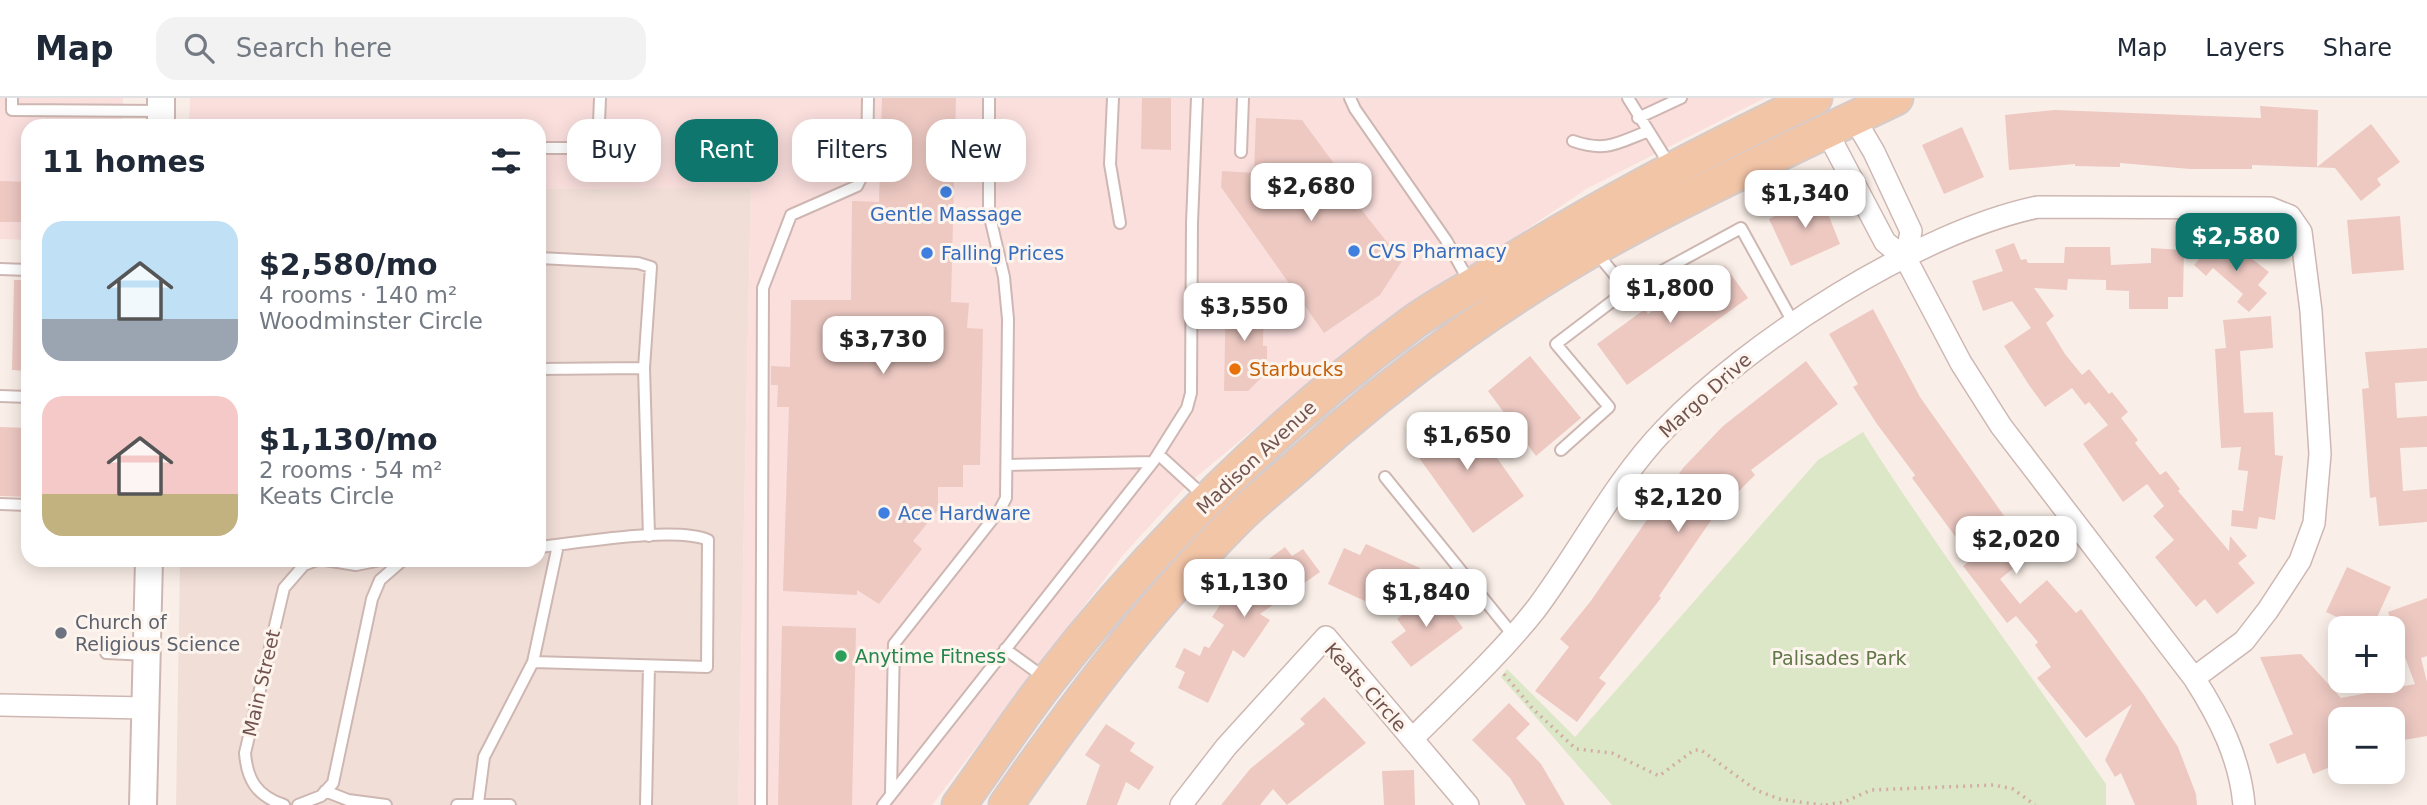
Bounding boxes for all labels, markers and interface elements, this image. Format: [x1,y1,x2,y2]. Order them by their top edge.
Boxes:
search box [156,17,646,80]
text: Map [35,29,114,68]
icon: search [180,29,218,67]
text: Search here [236,33,392,63]
text: Map [2117,34,2167,62]
text: Layers [2205,34,2285,62]
text: Share [2323,34,2392,62]
chip: Buy [567,119,661,182]
chip: Rent [675,119,778,182]
chip: Filters [792,119,912,182]
chip: New [926,119,1026,182]
icon: filters [487,142,525,180]
text: 11 homes [42,144,206,179]
pin: $2,680 [1254,164,1368,223]
pin: $1,340 [1748,170,1862,230]
text: $2,680 [1267,173,1355,199]
text: $1,340 [1761,180,1849,206]
marker: Gentle Massage [938,184,954,200]
place label: Gentle Massage [870,203,1022,225]
pin: $2,580 [2179,214,2293,273]
text: $2,580 [2192,223,2280,249]
place label: CVS Pharmacy [1368,240,1507,262]
place label: Falling Prices [941,242,1064,264]
marker: CVS Pharmacy [1346,243,1362,259]
marker: Falling Prices [919,245,935,261]
text: $2,580/mo [259,247,438,282]
icon: home [98,249,182,333]
pin: $1,800 [1613,266,1727,325]
text: $1,800 [1626,275,1714,301]
text: 4 rooms · 140 m² [259,282,457,308]
pin: $3,550 [1187,284,1301,343]
text: $3,550 [1200,293,1288,319]
text: Woodminster Circle [259,308,483,334]
pin: $3,730 [826,316,940,376]
text: $3,730 [839,326,927,352]
street label: Margo Drive [1655,348,1755,442]
place label: Starbucks [1249,358,1343,380]
marker: Starbucks [1227,361,1243,377]
street label: Madison Avenue [1192,396,1320,518]
pin: $1,650 [1410,412,1524,472]
text: $1,130/mo [259,422,438,457]
text: $1,650 [1423,422,1511,448]
icon: home [98,424,182,508]
text: 2 rooms · 54 m² [259,457,443,483]
pin: $2,120 [1621,474,1735,534]
text: Keats Circle [259,483,394,509]
text: $2,120 [1634,484,1722,510]
place label: Ace Hardware [898,502,1031,524]
marker: Ace Hardware [876,505,892,521]
pin: $2,020 [1959,517,2073,576]
text: $2,020 [1972,526,2060,552]
pin: $1,130 [1187,560,1301,619]
text: $1,130 [1200,569,1288,595]
pin: $1,840 [1369,570,1483,629]
text: $1,840 [1382,579,1470,605]
place label: Church of Religious Science [75,611,240,655]
map controls [2328,616,2405,784]
button: + [2328,616,2405,693]
marker: Church of Religious Science [53,625,69,641]
street label: Main Street [238,627,284,739]
street label: Keats Circle [1320,638,1412,736]
place label: Anytime Fitness [855,645,1006,667]
park label: Palisades Park [1771,647,1907,669]
marker: Anytime Fitness [833,648,849,664]
button: − [2328,707,2405,784]

